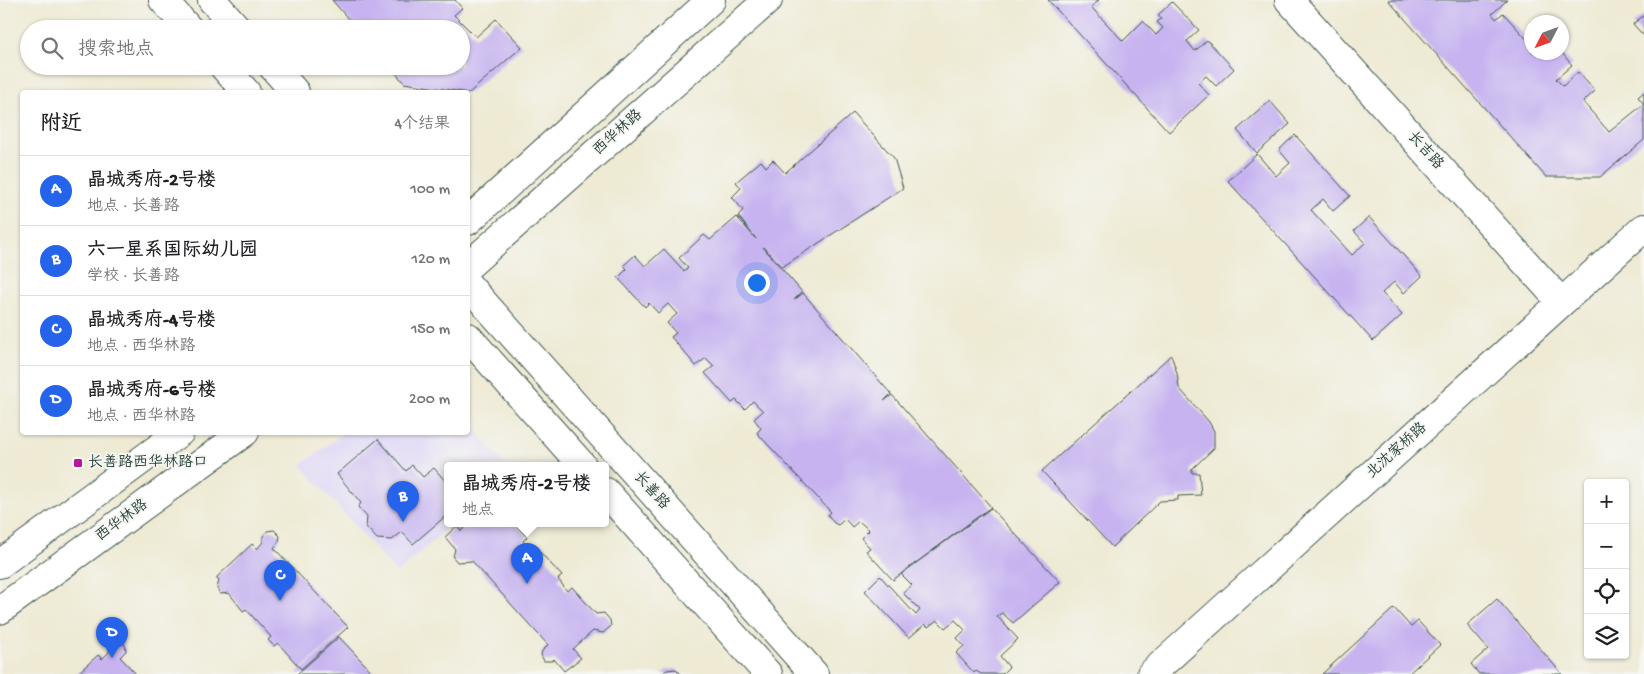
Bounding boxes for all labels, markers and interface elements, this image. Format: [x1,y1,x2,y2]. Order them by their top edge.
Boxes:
north arrow [1524,15,1569,60]
search box [20,20,470,75]
icon: search [38,34,66,62]
text: 搜索地点 [78,39,154,62]
street label: 西华林路 [590,106,646,160]
text: 附近 [40,113,82,138]
text: 4个结果 [394,116,450,135]
street label: 长吉路 [1403,128,1447,174]
text: 晶城秀府-2号楼 [87,170,216,193]
text: A [51,181,61,200]
text: 100 m [410,181,450,200]
text: 地点 · 长善路 [87,198,180,217]
text: 六一星系国际幼儿园 [87,240,258,263]
text: B [52,251,60,270]
text: 120 m [411,251,450,270]
text: 学校 · 长善路 [87,268,180,287]
your location [744,270,770,296]
text: 晶城秀府-4号楼 [87,310,216,333]
text: C [52,321,60,340]
text: 150 m [411,321,450,340]
text: 地点 · 西华林路 [87,338,196,357]
text: 晶城秀府-6号楼 [87,380,217,403]
text: D [51,391,61,410]
text: 200 m [409,391,450,410]
text: 地点 · 西华林路 [87,408,196,427]
street label: 北沈家桥路 [1363,419,1431,483]
place label: 长善路西华林路口 [88,454,208,472]
marker: 长善路西华林路口 [72,457,84,469]
popup [444,462,609,527]
street label: 长善路 [629,468,673,514]
text: 晶城秀府-2号楼 [462,474,591,497]
map controls [1584,479,1629,659]
button: + [1584,479,1629,524]
pin: B [387,481,419,522]
street label: 西华林路 [92,496,152,546]
text: 地点 [462,502,494,521]
button: − [1584,524,1629,569]
pin: A [511,543,543,584]
pin: C [264,560,296,601]
button: locate [1584,569,1629,614]
button: layers [1584,614,1629,659]
pin: D [96,617,128,658]

